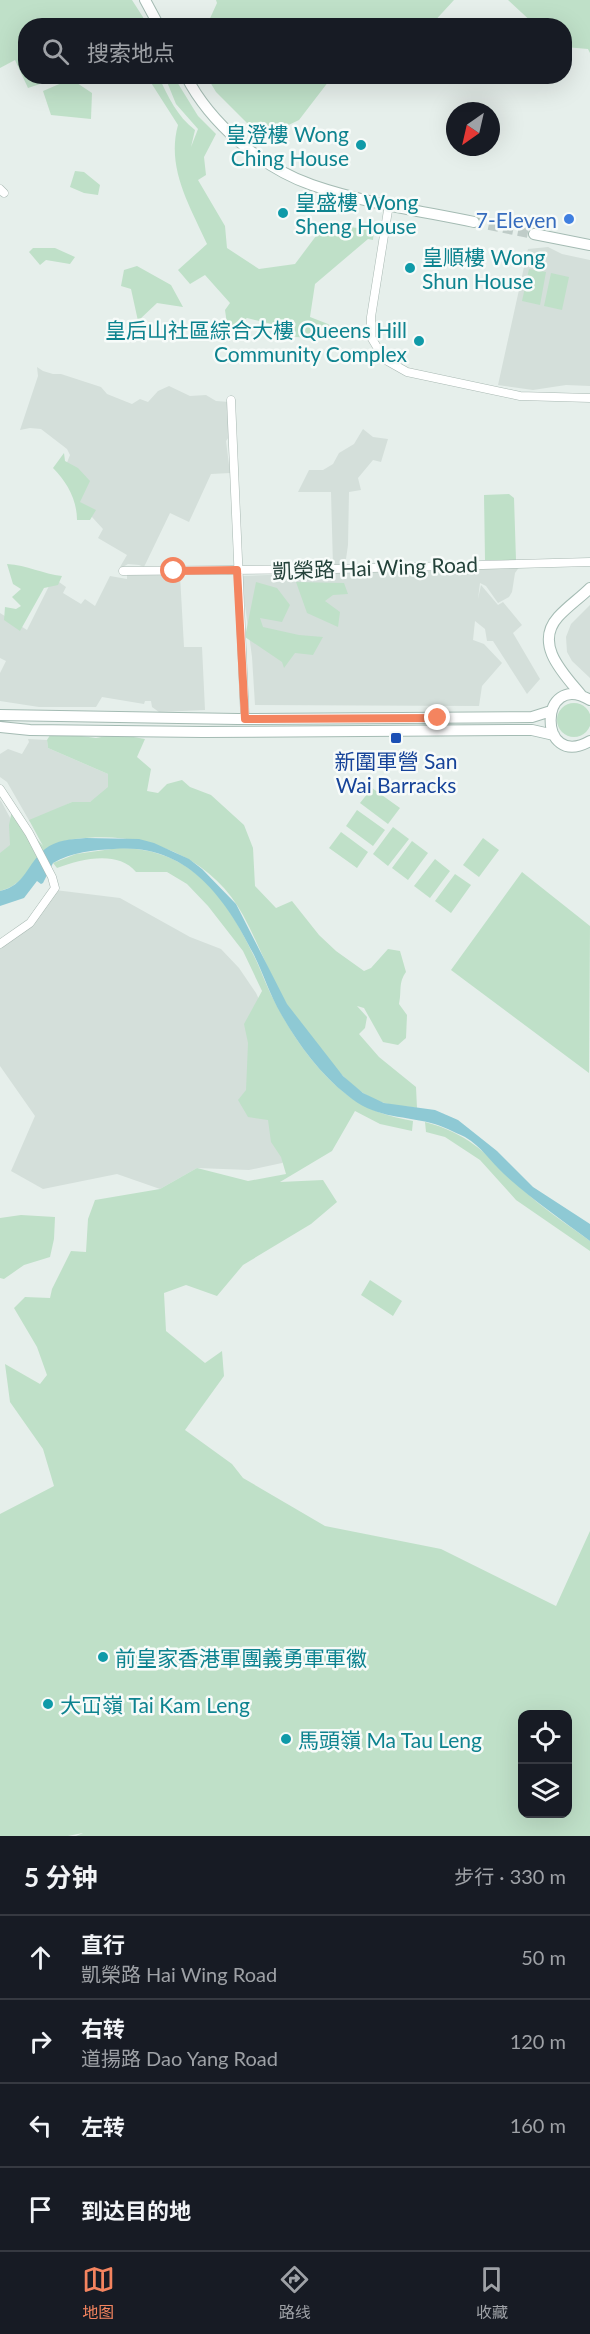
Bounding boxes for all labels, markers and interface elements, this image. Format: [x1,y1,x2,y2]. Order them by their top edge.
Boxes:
search box [18,18,572,84]
icon: search [39,35,72,68]
text: 搜索地点 [87,39,175,66]
north arrow [446,102,500,156]
place label: 皇澄樓 Wong Ching House [226,121,349,170]
marker: 皇澄樓 Wong Ching House [354,138,368,152]
place label: 皇盛樓 Wong Sheng House [295,189,419,238]
marker: 皇盛樓 Wong Sheng House [276,206,290,220]
place label: 7-Eleven [476,207,557,232]
marker: 7-Eleven [562,212,576,226]
place label: 皇順樓 Wong Shun House [422,244,546,293]
marker: 皇順樓 Wong Shun House [403,261,417,275]
place label: 皇后山社區綜合大樓 Queens Hill Community Complex [105,317,408,366]
marker: 皇后山社區綜合大樓 Queens Hill Community Complex [412,334,426,348]
street label: 凱榮路 Hai Wing Road [272,551,478,583]
route start [160,557,186,583]
route end [424,704,450,730]
marker: 新圍軍營 San Wai Barracks [389,731,403,745]
place label: 新圍軍營 San Wai Barracks [335,748,457,797]
place label: 前皇家香港軍團義勇軍軍徽 [115,1645,367,1670]
marker: 前皇家香港軍團義勇軍軍徽 [96,1650,110,1664]
place label: 大冚嶺 Tai Kam Leng [60,1692,250,1717]
marker: 大冚嶺 Tai Kam Leng [41,1697,55,1711]
map controls [518,1710,572,1818]
button: locate [518,1710,572,1764]
place label: 馬頭嶺 Ma Tau Leng [298,1727,482,1752]
marker: 馬頭嶺 Ma Tau Leng [279,1732,293,1746]
button: layers [518,1764,572,1818]
text: 5 分钟 [24,1861,97,1893]
text: 步行 · 330 m [454,1864,566,1888]
text: 直行 [81,1931,125,1958]
icon: ahead [24,1941,57,1974]
text: 50 m [521,1945,566,1969]
text: 凱榮路 Hai Wing Road [81,1962,277,1986]
text: 右转 [81,2015,125,2042]
icon: right [24,2025,57,2058]
text: 120 m [510,2029,566,2053]
text: 道揚路 Dao Yang Road [81,2046,278,2070]
icon: left [24,2109,57,2142]
text: 左转 [81,2113,125,2140]
text: 160 m [510,2113,566,2137]
icon: arrive [24,2193,57,2226]
text: 到达目的地 [81,2197,191,2224]
tab: 地图 [82,2263,115,2323]
tab: 路线 [278,2263,311,2323]
tab: 收藏 [475,2263,508,2323]

